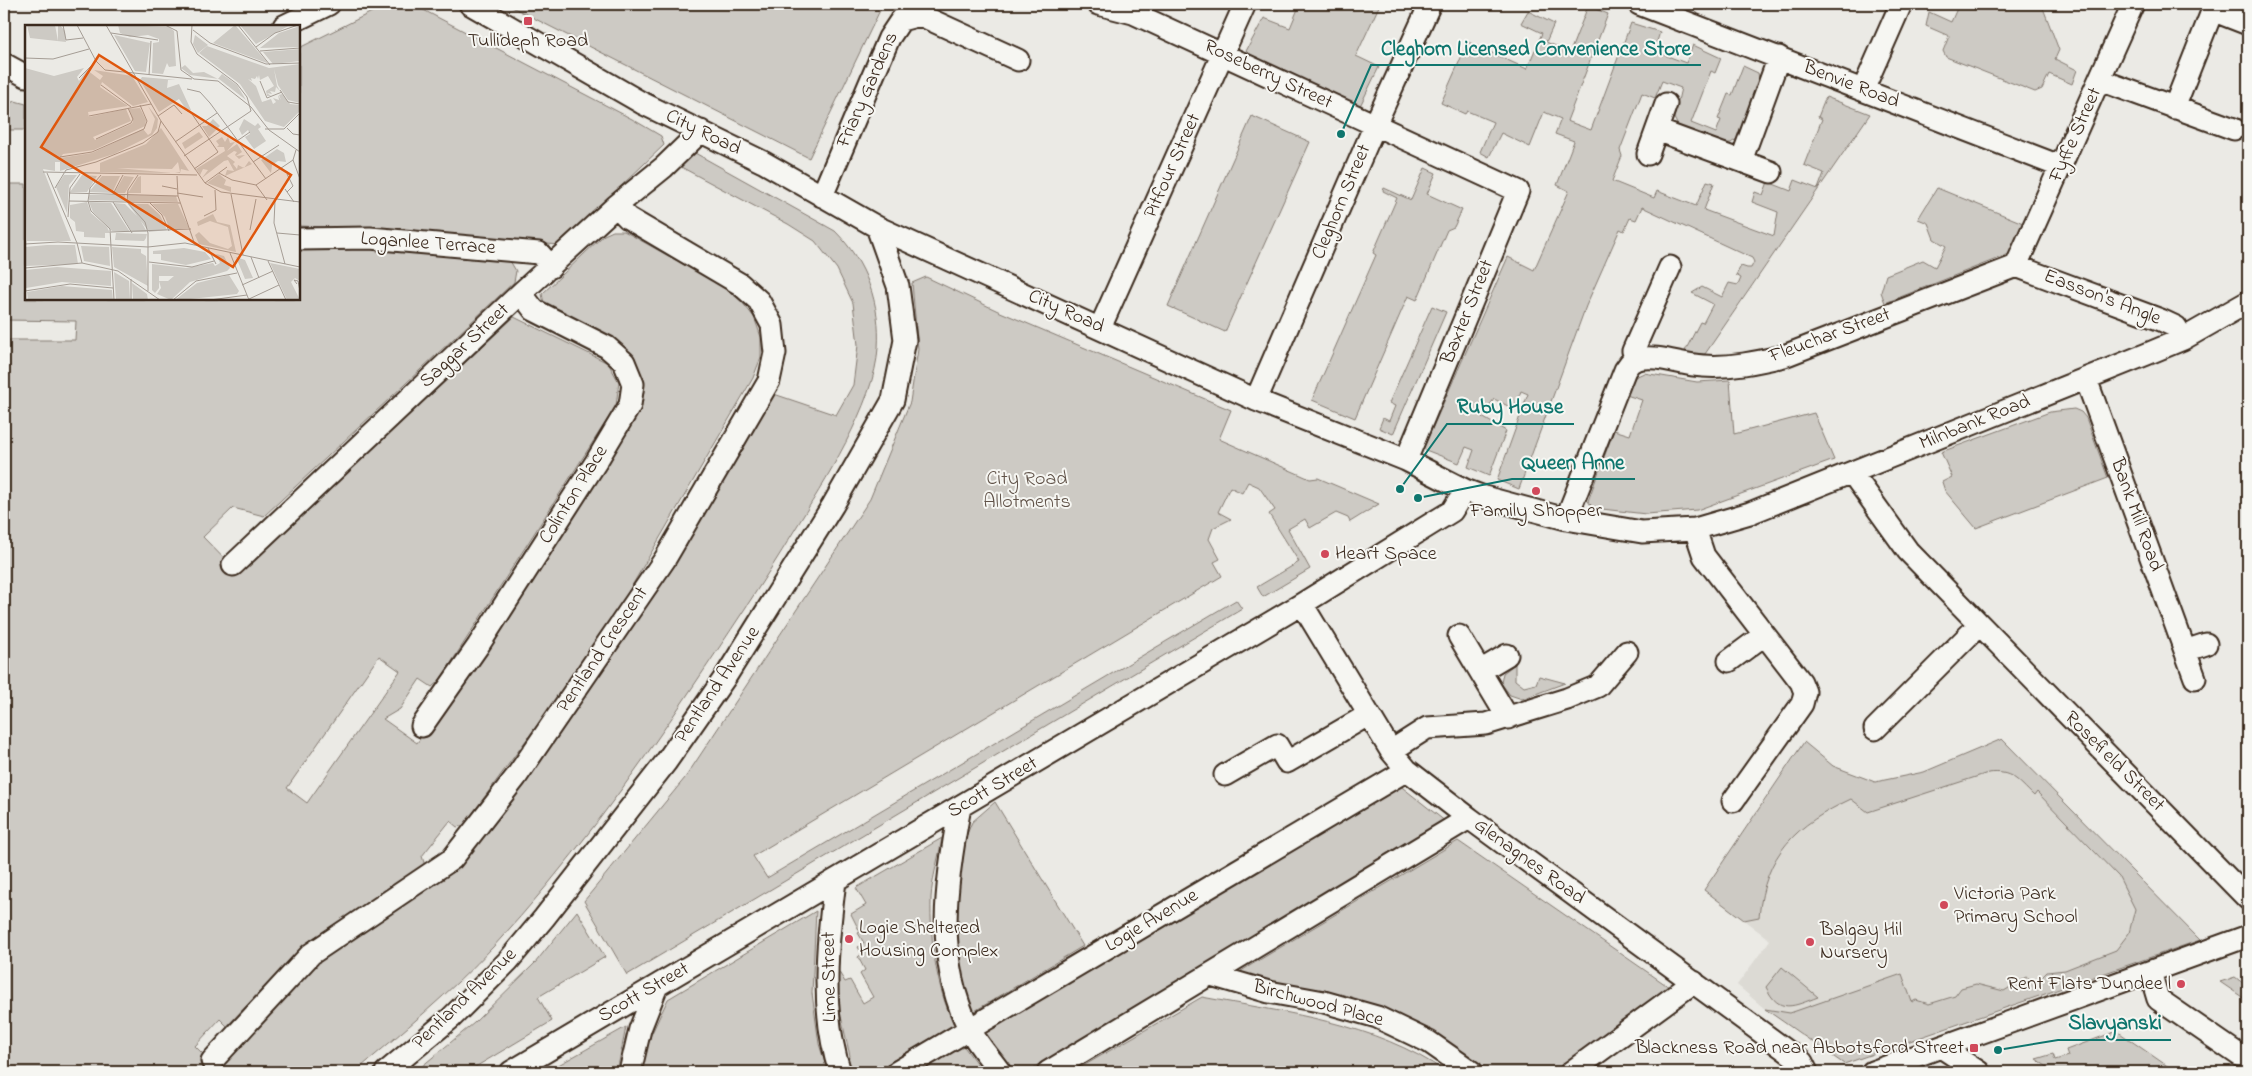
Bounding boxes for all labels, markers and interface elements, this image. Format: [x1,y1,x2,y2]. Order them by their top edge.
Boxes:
marker: Tullideph Road [522,15,534,27]
inset map [25,25,300,300]
place label: Tullideph Road [468,27,588,56]
street label: Friary Gardens [829,27,906,153]
callout: Cleghorn Licensed Convenience Store [1371,29,1701,65]
street label: Roseberry Street [1199,32,1337,118]
text: Cleghorn Licensed Convenience Store [1381,35,1692,67]
street label: Benvie Road [1798,53,1903,117]
street label: Fyffe Street [2042,83,2110,188]
street label: City Road [660,102,746,164]
street label: Pitfour Street [1137,109,1209,223]
street label: Cleghorn Street [1305,140,1380,265]
street label: Loganlee Terrace [359,225,496,264]
street label: Baxter Street [1433,255,1502,370]
street label: Easson's Angle [2039,262,2165,335]
street label: City Road [1023,282,1109,342]
street label: Saggar Street [413,296,517,396]
street label: Fleuchar Street [1764,300,1895,372]
callout: Ruby House [1447,388,1574,424]
street label: Milnbank Road [1915,388,2035,458]
text: Ruby House [1457,393,1564,425]
street label: Colinton Place [532,440,616,550]
callout: Queen Anne [1512,443,1635,479]
text: Queen Anne [1522,449,1625,479]
street label: Bank Mill Road [2102,453,2170,576]
park label: City Road Allotments [983,465,1071,517]
marker: Family Shopper [1530,485,1542,497]
place label: Family Shopper [1469,497,1603,526]
place label: Heart Space [1335,540,1437,569]
marker: Heart Space [1319,548,1331,560]
street label: Pentland Crescent [550,581,656,719]
street label: Pentland Avenue [668,620,768,749]
street label: Rosefield Street [2057,705,2171,819]
street label: Scott Street [942,749,1044,826]
street label: Glenagnes Road [1466,811,1591,913]
place label: Victoria Park Primary School [1953,880,2078,932]
street label: Logie Avenue [1100,882,1205,961]
marker: Victoria Park Primary School [1938,899,1950,911]
place label: Logie Sheltered Housing Complex [859,914,999,967]
place label: Balgay Hil Nursery [1819,916,1902,968]
street label: Lime Street [815,931,845,1023]
marker: Logie Sheltered Housing Complex [843,933,855,945]
marker: Balgay Hil Nursery [1804,936,1816,948]
street label: Pentland Avenue [406,941,524,1057]
street label: Scott Street [593,955,695,1031]
place label: Rent Flats Dundee l [2007,970,2171,999]
street label: Birchwood Place [1249,972,1386,1035]
marker: Rent Flats Dundee l [2175,978,2187,990]
callout: Slavyanski [2058,1004,2171,1040]
text: Slavyanski [2068,1009,2162,1041]
place label: Blackness Road near Abbotsford Street [1634,1034,1964,1063]
marker: Blackness Road near Abbotsford Street [1968,1042,1980,1054]

